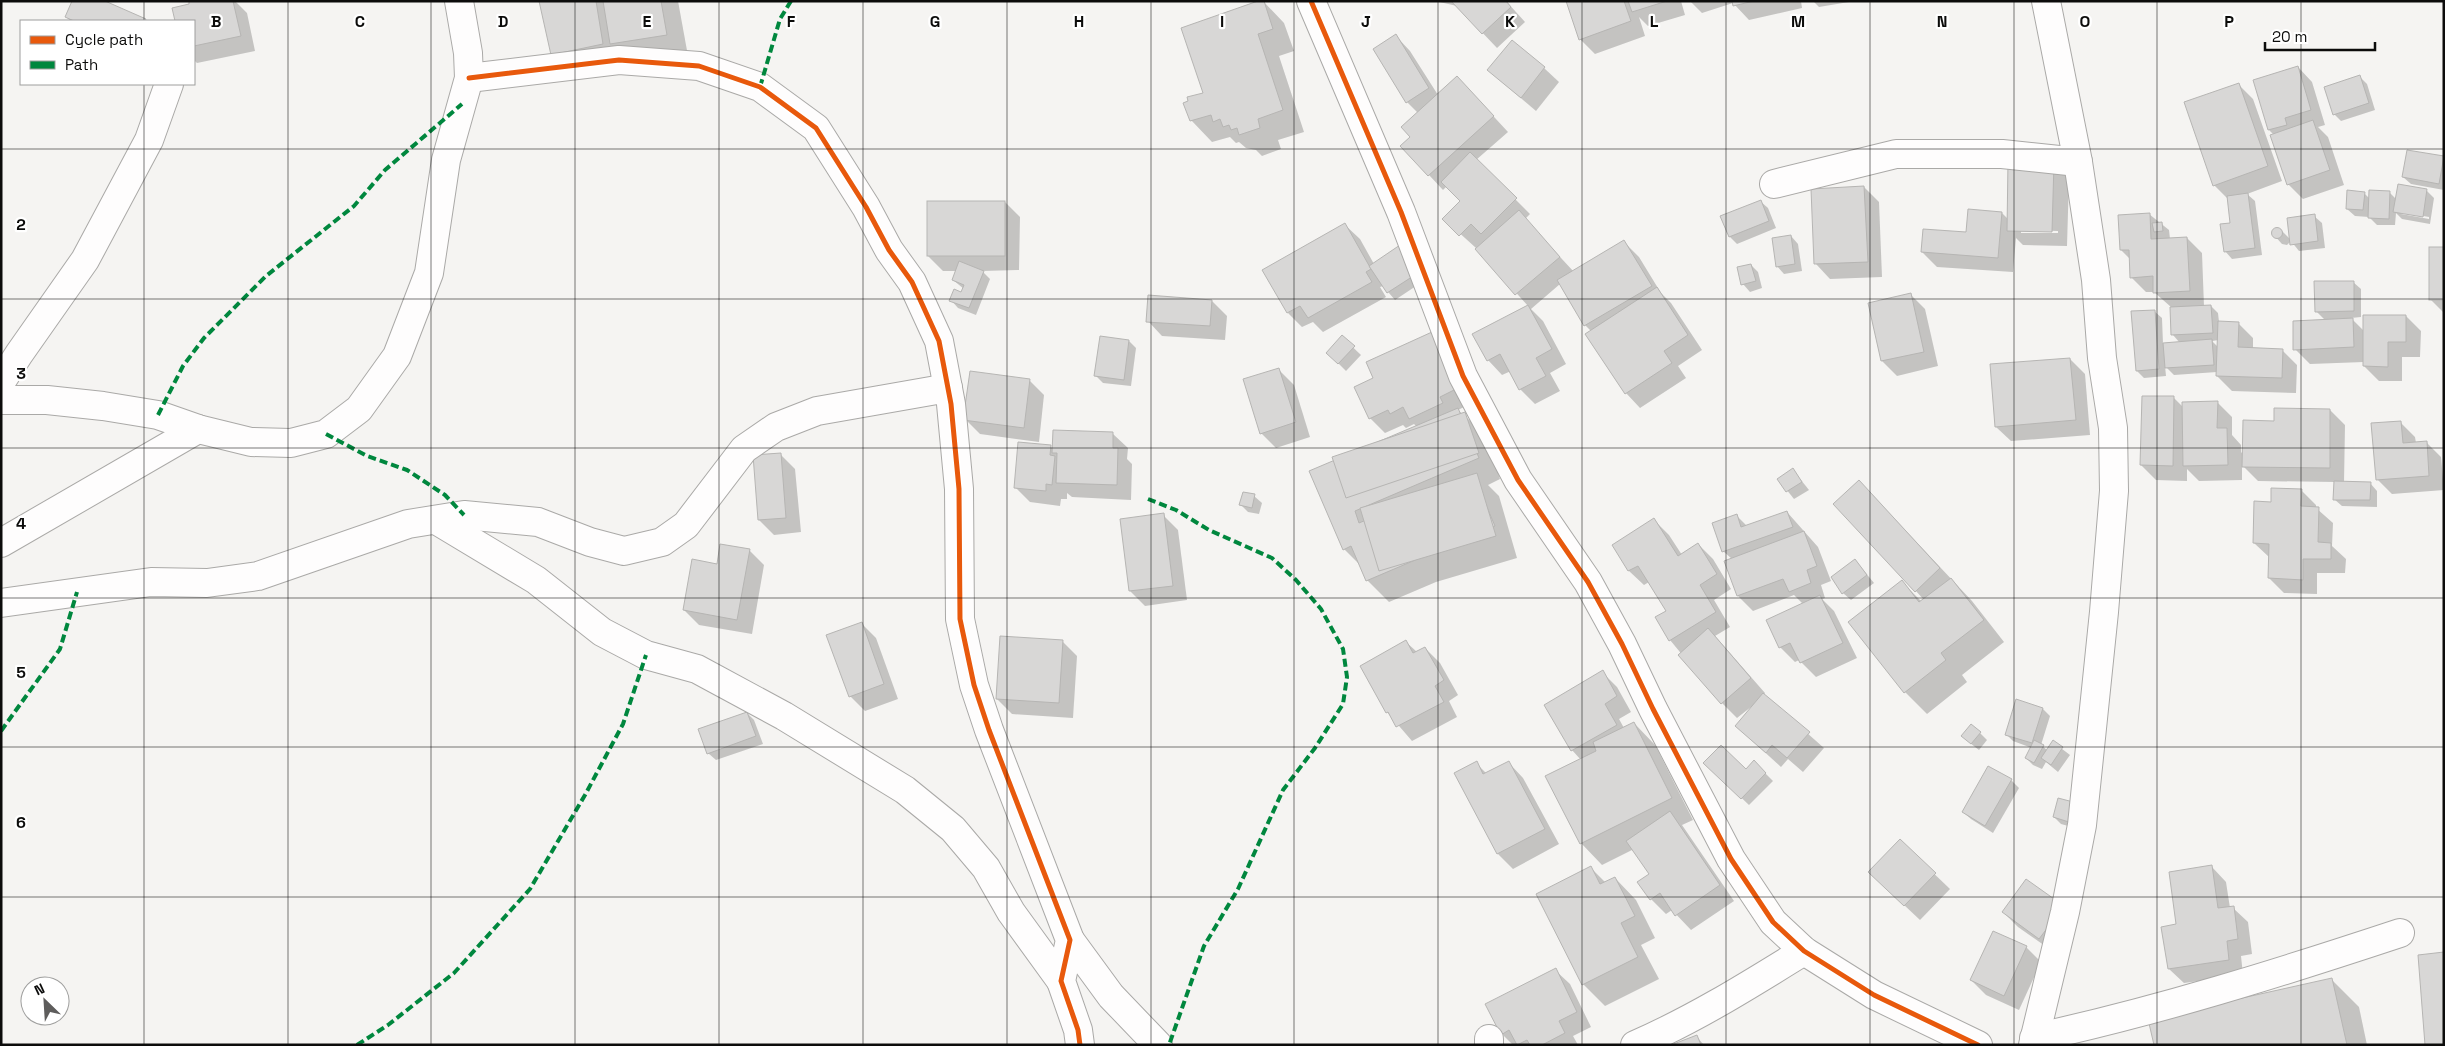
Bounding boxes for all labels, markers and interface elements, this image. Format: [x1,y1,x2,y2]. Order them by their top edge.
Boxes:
text: B [211,11,221,32]
text: C [355,11,365,32]
text: D [498,11,508,32]
text: E [643,11,652,32]
text: F [787,11,796,32]
text: G [930,11,940,32]
text: H [1074,11,1084,32]
text: I [1220,11,1224,32]
text: J [1361,11,1371,32]
text: K [1505,11,1515,32]
text: L [1650,11,1659,32]
text: M [1791,11,1805,32]
text: N [1937,11,1947,32]
text: O [2080,11,2091,32]
text: P [2224,11,2234,32]
legend [20,20,195,85]
scale bar [2265,20,2375,52]
text: 20 m [2272,27,2307,46]
text: Cycle path [65,30,143,49]
text: Path [65,55,98,74]
text: 2 [16,214,26,235]
text: 3 [16,363,26,384]
text: 4 [16,513,26,534]
text: 5 [16,662,26,683]
text: 6 [16,812,26,833]
north arrow [20,976,70,1026]
text: N [31,979,48,999]

